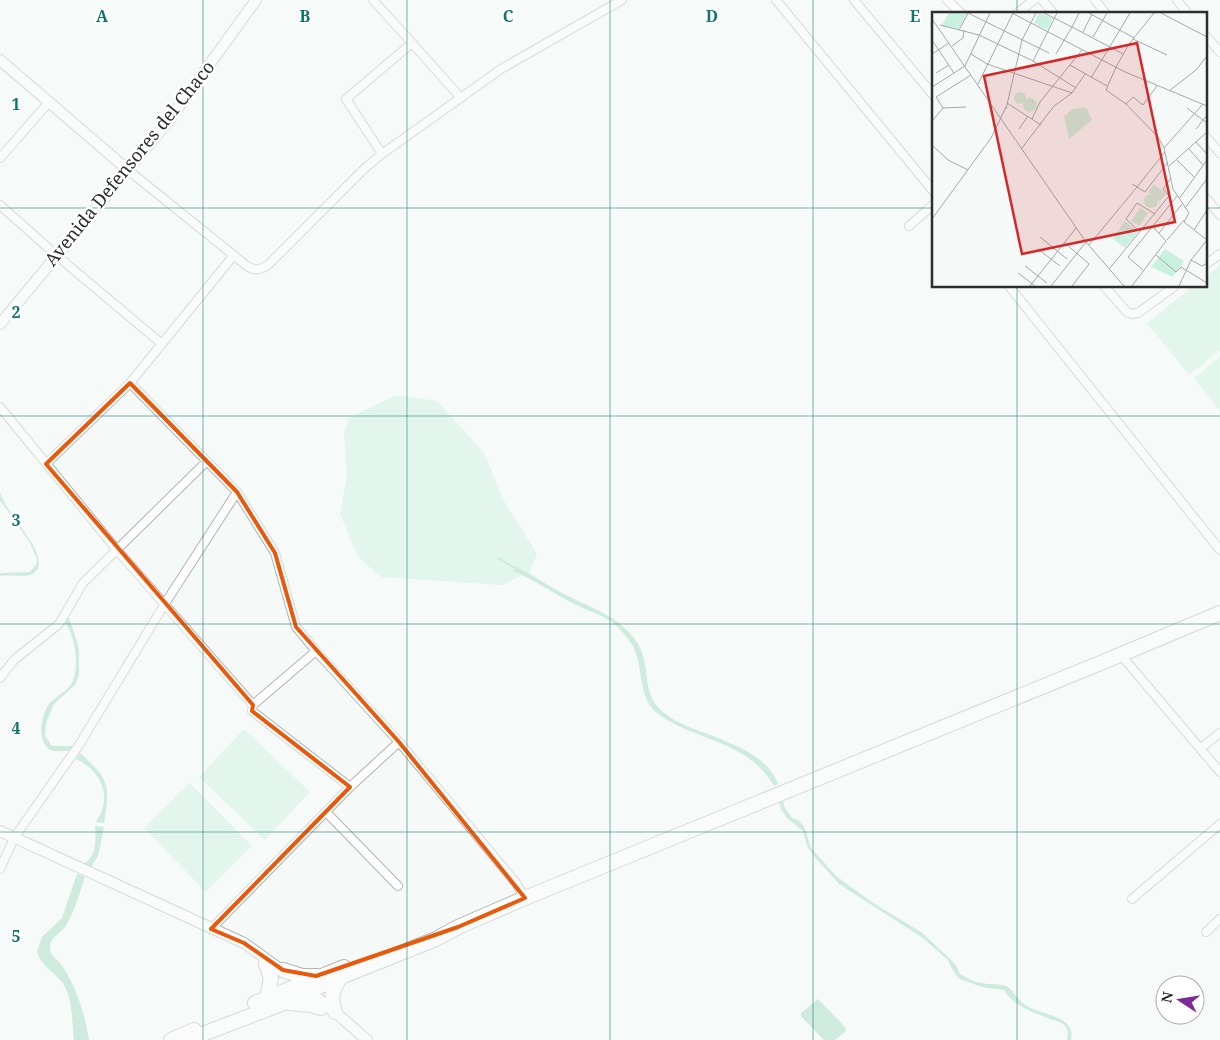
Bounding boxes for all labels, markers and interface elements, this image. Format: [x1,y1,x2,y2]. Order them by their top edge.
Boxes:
text: A [96,5,109,27]
text: B [300,5,311,27]
text: C [503,5,514,27]
text: D [706,5,718,27]
text: E [910,5,920,27]
inset map [932,12,1208,288]
street label: Avenida Defensores del Chaco [39,55,219,271]
text: 1 [11,93,21,115]
text: 2 [11,301,21,323]
text: 3 [11,509,21,531]
text: 4 [11,717,21,739]
text: 5 [11,925,21,947]
north arrow [1155,975,1205,1025]
text: N [1156,990,1177,1005]

